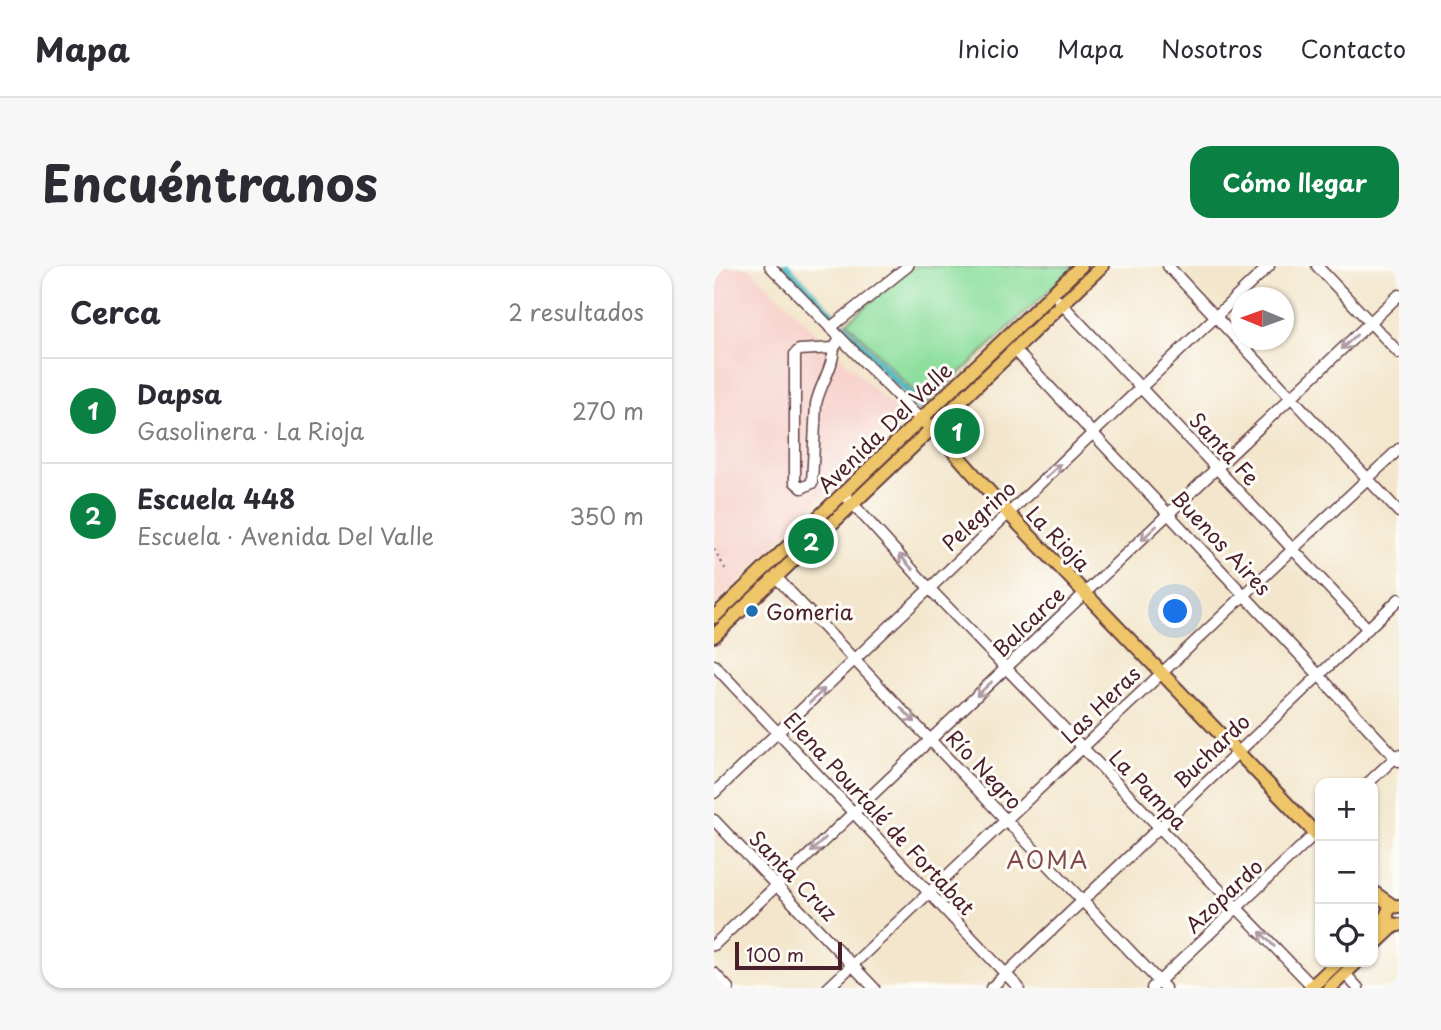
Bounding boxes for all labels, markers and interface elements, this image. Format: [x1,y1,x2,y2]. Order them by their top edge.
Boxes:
text: Mapa [35,23,130,73]
text: Inicio [958,30,1019,66]
text: Mapa [1057,30,1123,66]
text: Nosotros [1161,30,1263,66]
text: Contacto [1301,30,1406,66]
text: Encuéntranos [42,145,378,219]
button: Cómo llegar [1190,146,1399,218]
north arrow [1231,287,1294,350]
text: Cerca [70,289,161,334]
text: 2 resultados [508,294,644,329]
one-way arrow [1340,334,1358,350]
street label: Avenida Del Valle [809,354,959,500]
text: Dapsa [137,374,222,413]
text: 1 [88,393,99,428]
text: 270 m [572,393,644,428]
street label: Santa Fe [1183,404,1267,492]
pin: 1 [934,405,980,457]
text: Gasolinera · La Rioja [137,413,364,448]
one-way arrow [1044,463,1061,480]
street label: Pelegrino [934,472,1022,558]
text: Escuela 448 [137,479,295,518]
street label: Buenos Aires [1165,482,1279,602]
text: 2 [85,498,101,533]
text: 350 m [569,498,644,533]
street label: La Rioja [1020,498,1098,578]
pin: 2 [788,515,834,567]
text: Escuela · Avenida Del Valle [137,518,434,553]
one-way arrow [1141,524,1158,541]
one-way arrow [898,553,914,571]
street label: Balcarce [985,578,1071,664]
your location [1158,594,1192,628]
place label: Gomeria [766,595,854,627]
marker: Gomeria [744,603,760,619]
street label: Las Heras [1053,658,1147,750]
one-way arrow [976,681,993,698]
one-way arrow [809,687,826,704]
street label: Elena Pourtalé de Fortabat [777,704,983,922]
street label: Buchardo [1166,705,1256,795]
one-way arrow [899,706,916,723]
street label: Río Negro [939,722,1031,816]
street label: La Pampa [1102,742,1196,836]
map controls [1315,778,1378,967]
button: + [1315,778,1378,841]
street label: Santa Cruz [743,822,846,928]
one-way arrow [810,836,827,853]
button: − [1315,841,1378,904]
district label: AOMA [1007,842,1089,877]
street label: Azopardo [1177,850,1269,940]
button: locate [1315,904,1378,967]
one-way arrow [1258,931,1275,948]
scale bar [735,939,842,971]
text: 100 m [746,940,804,968]

